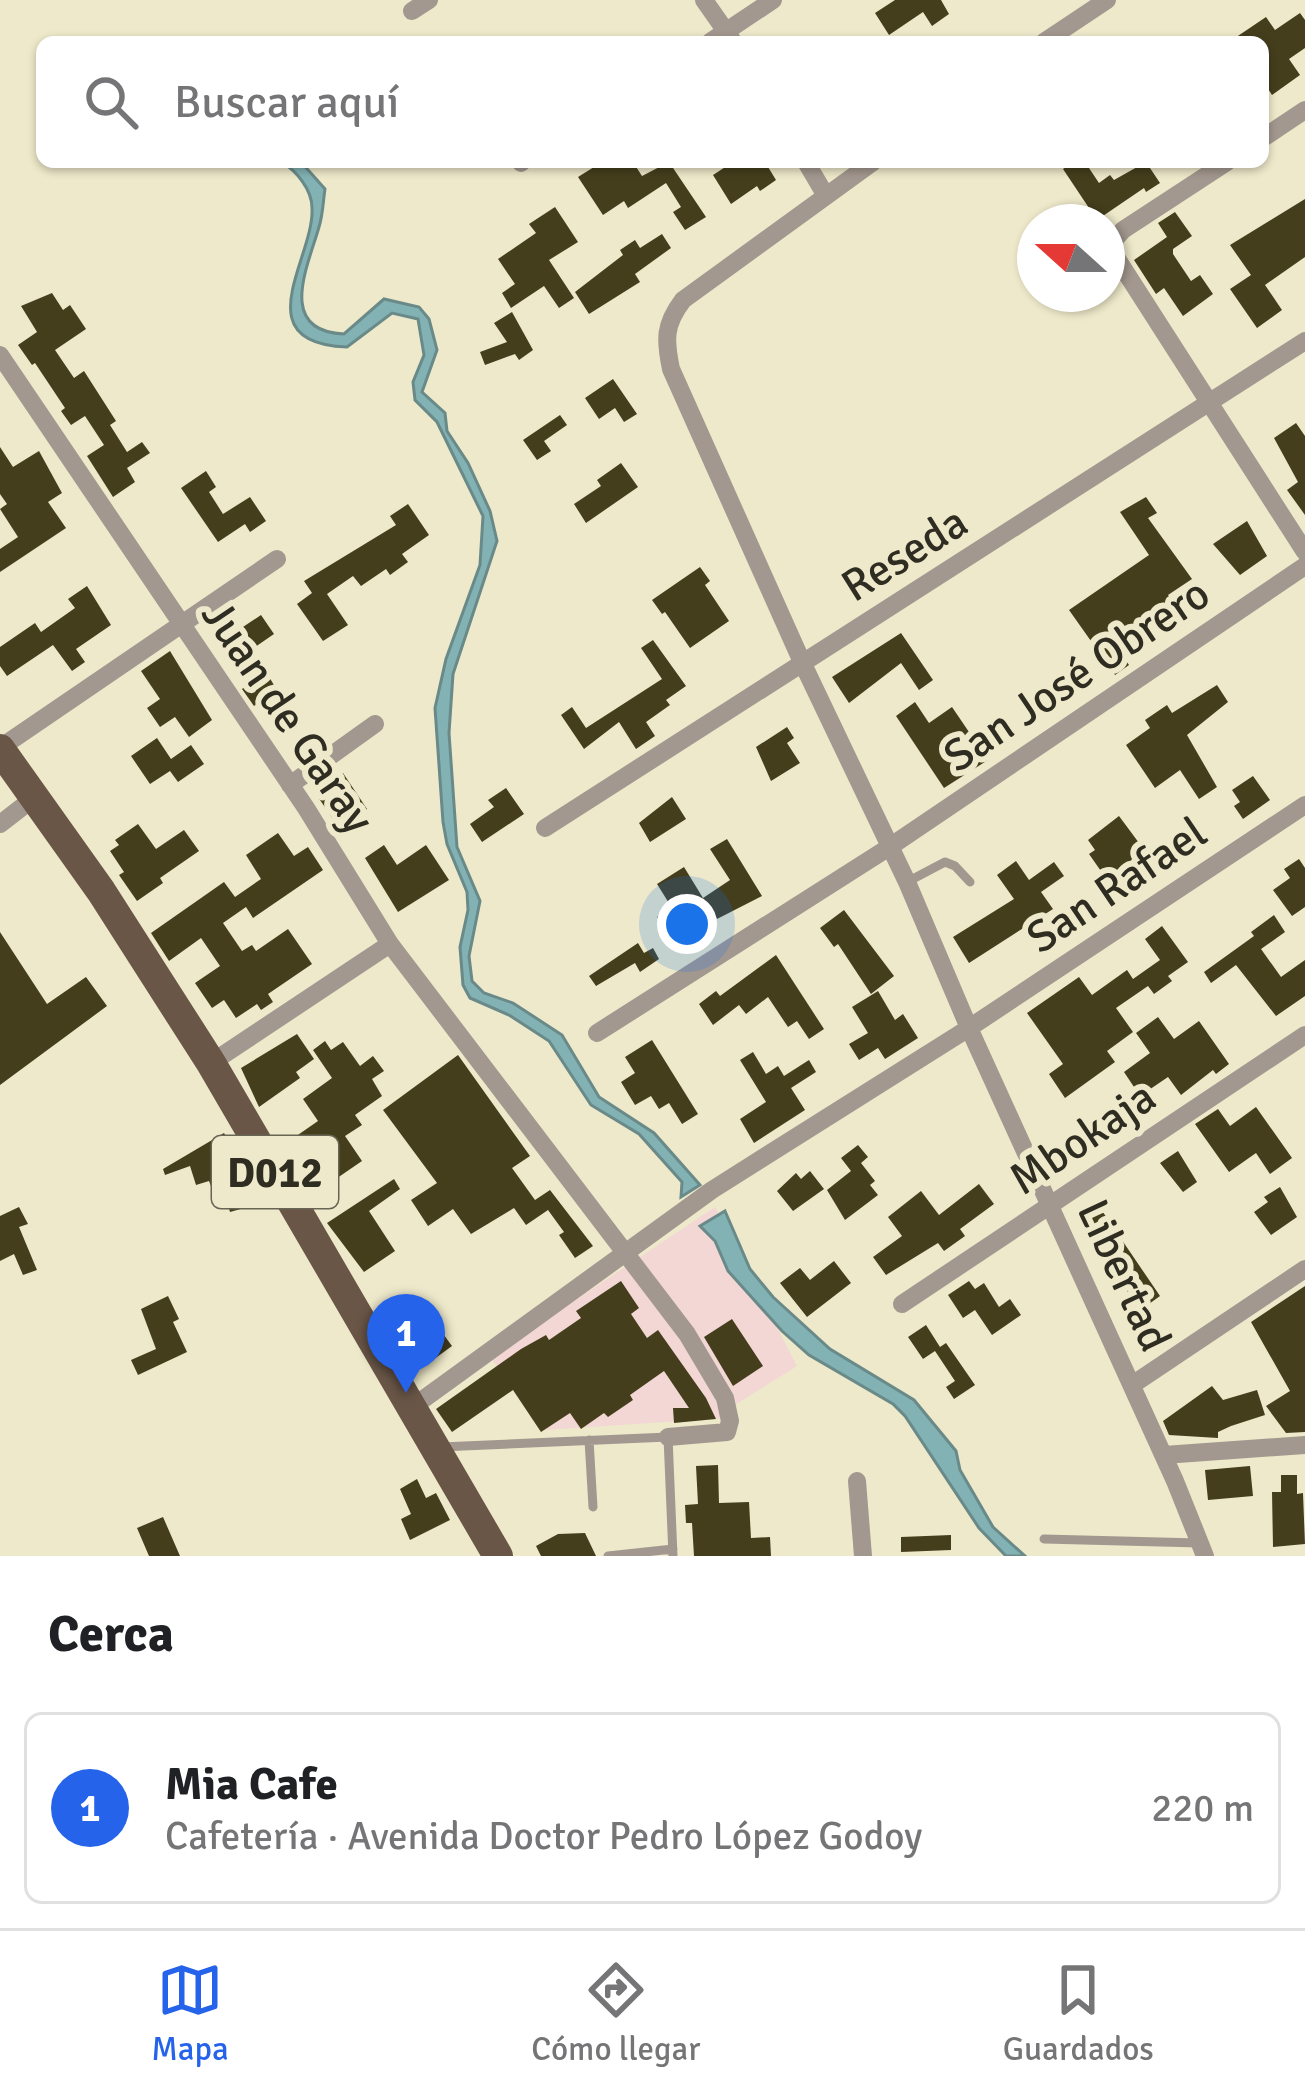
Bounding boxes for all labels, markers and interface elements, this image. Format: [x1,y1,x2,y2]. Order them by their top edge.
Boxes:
search box [36,36,1269,168]
icon: search [78,69,144,135]
text: Buscar aquí [174,75,399,130]
north arrow [1017,204,1125,312]
street label: Reseda [832,494,978,614]
street label: San José Obrero [934,566,1220,784]
street label: Juan de Garay [190,590,386,844]
street label: San Rafael [1016,805,1217,965]
your location [657,894,717,954]
street label: Mbokaja [999,1070,1166,1207]
road number: D012 [212,1136,338,1208]
street label: Libertad [1065,1191,1183,1360]
pin: 1 [367,1294,445,1393]
text: Cerca [48,1603,174,1666]
text: Mia Cafe [165,1757,338,1812]
text: 1 [79,1784,101,1832]
text: 220 m [1151,1784,1254,1832]
text: Cafetería · Avenida Doctor Pedro López Godoy [165,1812,922,1860]
tab: Mapa [151,1957,229,2070]
tab: Cómo llegar [531,1957,700,2070]
tab: Guardados [1003,1957,1154,2070]

